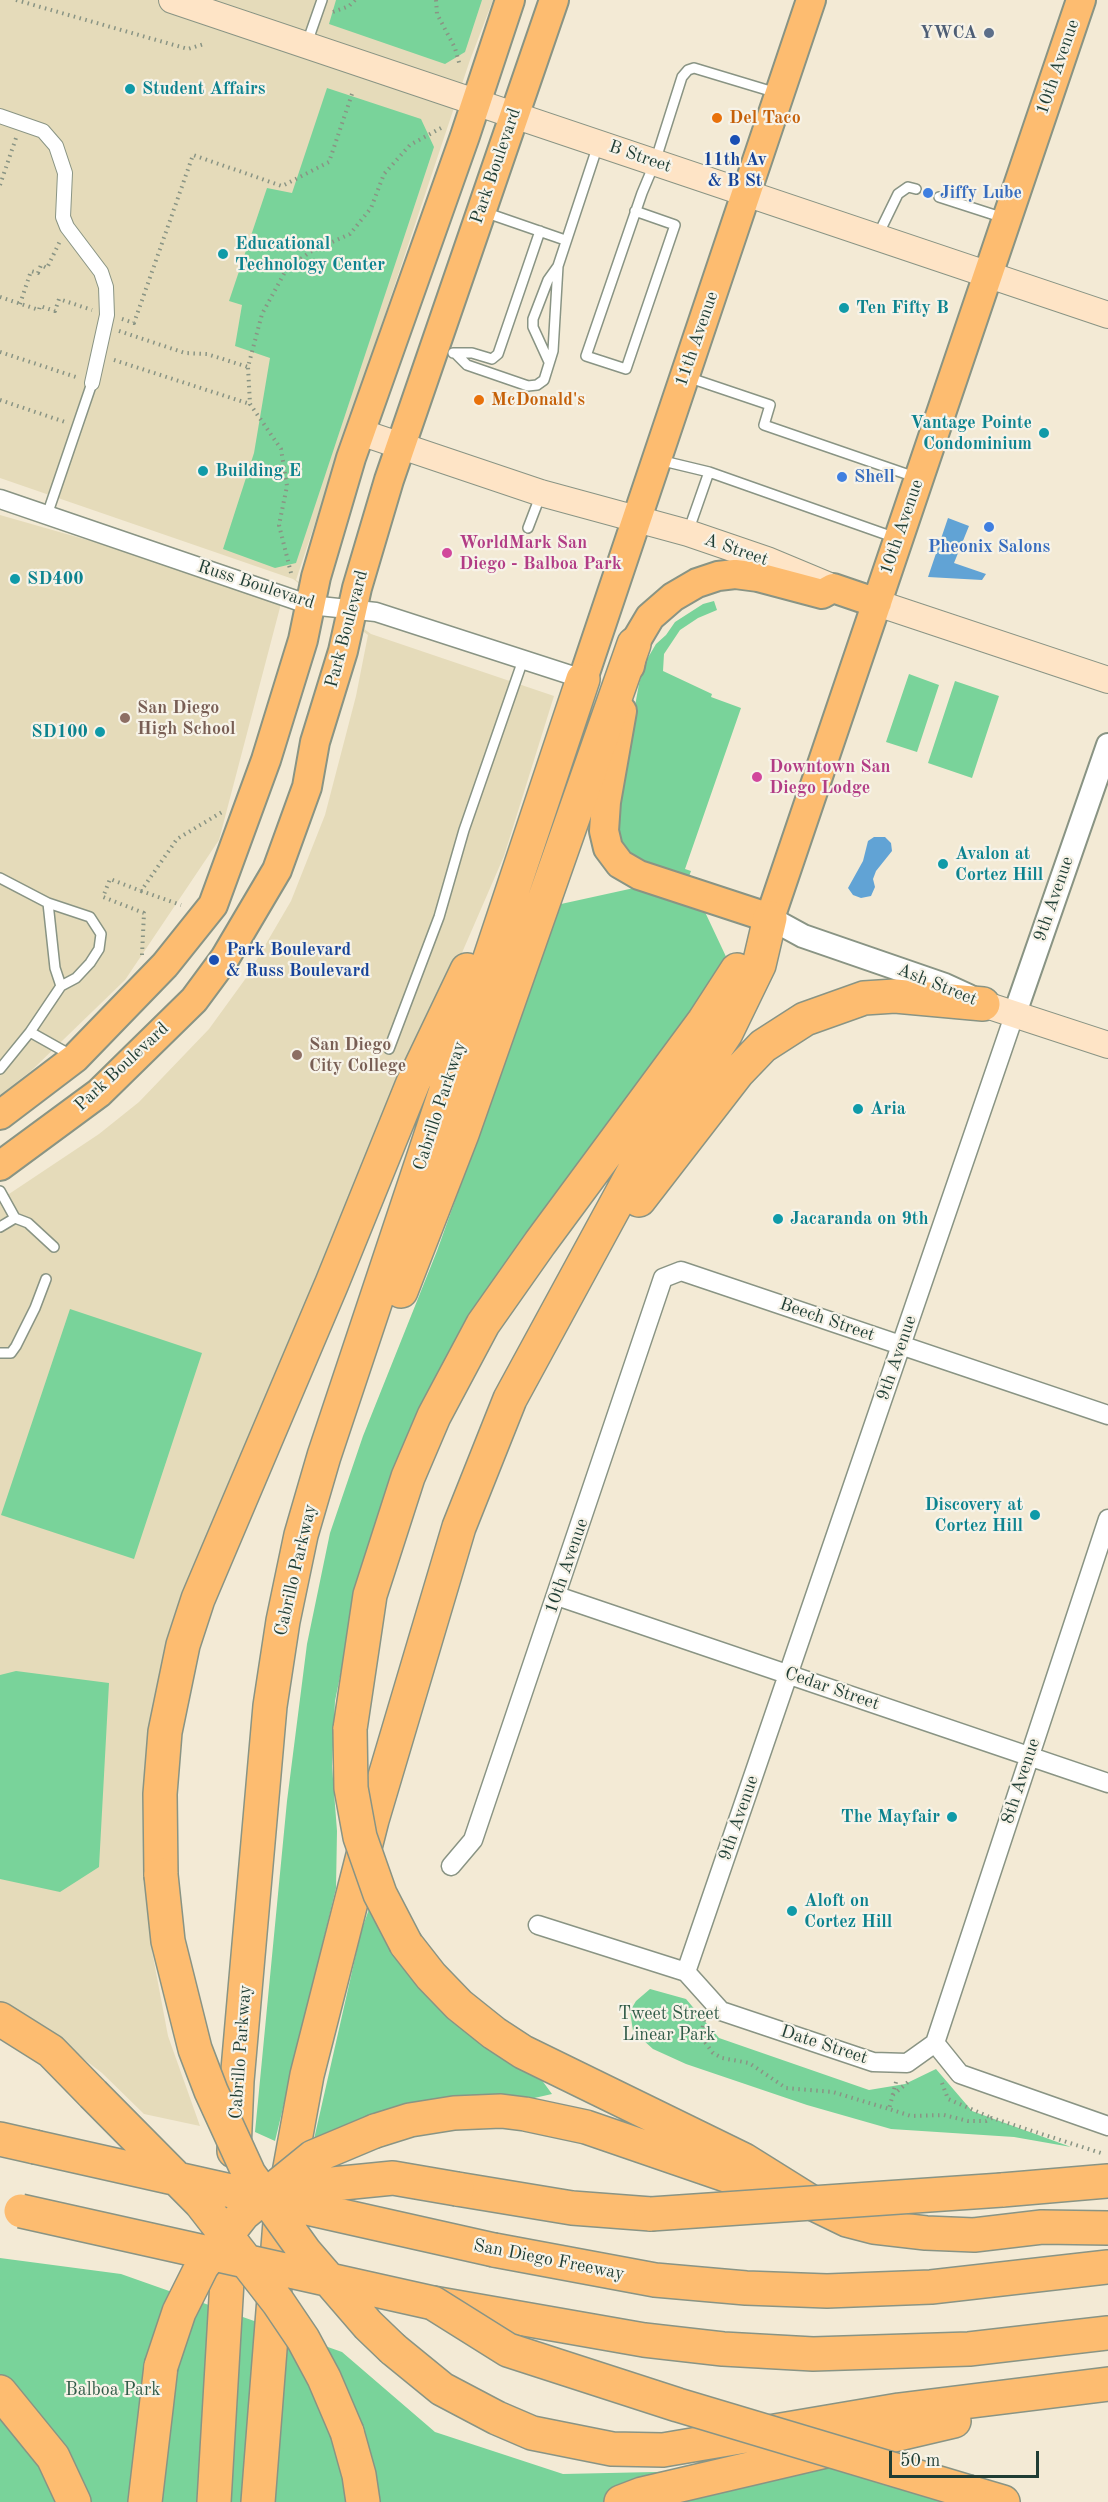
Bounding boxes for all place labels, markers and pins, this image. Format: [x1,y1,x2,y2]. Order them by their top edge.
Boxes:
place label: YWCA [920,22,977,44]
marker: YWCA [982,26,996,40]
place label: Student Affairs [142,78,266,100]
marker: Student Affairs [123,82,137,96]
place label: Del Taco [729,107,801,129]
marker: Del Taco [710,111,724,125]
marker: 11th Av & B St [728,133,742,147]
place label: 11th Av & B St [703,149,767,192]
place label: Jiffy Lube [940,182,1022,204]
marker: Jiffy Lube [921,186,935,200]
place label: Educational Technology Center [235,233,385,276]
marker: Educational Technology Center [216,247,230,261]
place label: Ten Fifty B [856,297,949,319]
marker: Ten Fifty B [837,301,851,315]
place label: McDonald's [491,389,585,411]
marker: McDonald's [472,393,486,407]
place label: Vantage Pointe Condominium [910,412,1032,454]
marker: Vantage Pointe Condominium [1037,426,1051,440]
place label: Building E [215,460,301,482]
marker: Building E [196,464,210,478]
place label: Shell [854,466,895,488]
marker: Shell [835,470,849,484]
marker: Pheonix Salons [982,520,996,534]
place label: WorldMark San Diego - Balboa Park [459,532,622,574]
place label: Pheonix Salons [928,536,1050,558]
marker: WorldMark San Diego - Balboa Park [440,546,454,560]
place label: SD400 [27,568,84,590]
marker: SD400 [8,572,22,586]
place label: San Diego High School [137,697,236,740]
marker: San Diego High School [118,711,132,725]
place label: SD100 [31,721,88,743]
marker: SD100 [93,725,107,739]
place label: Downtown San Diego Lodge [769,756,891,798]
marker: Downtown San Diego Lodge [750,770,764,784]
place label: Avalon at Cortez Hill [955,843,1043,886]
marker: Avalon at Cortez Hill [936,857,950,871]
place label: Park Boulevard & Russ Boulevard [226,939,370,982]
marker: Park Boulevard & Russ Boulevard [207,953,221,967]
place label: San Diego City College [309,1034,406,1076]
marker: San Diego City College [290,1048,304,1062]
place label: Aria [870,1098,906,1120]
marker: Aria [851,1102,865,1116]
place label: Jacaranda on 9th [790,1208,928,1230]
marker: Jacaranda on 9th [771,1212,785,1226]
place label: Discovery at Cortez Hill [924,1494,1023,1537]
marker: Discovery at Cortez Hill [1028,1508,1042,1522]
place label: The Mayfair [841,1806,940,1828]
marker: The Mayfair [945,1810,959,1824]
place label: Aloft on Cortez Hill [804,1890,892,1932]
marker: Aloft on Cortez Hill [785,1904,799,1918]

